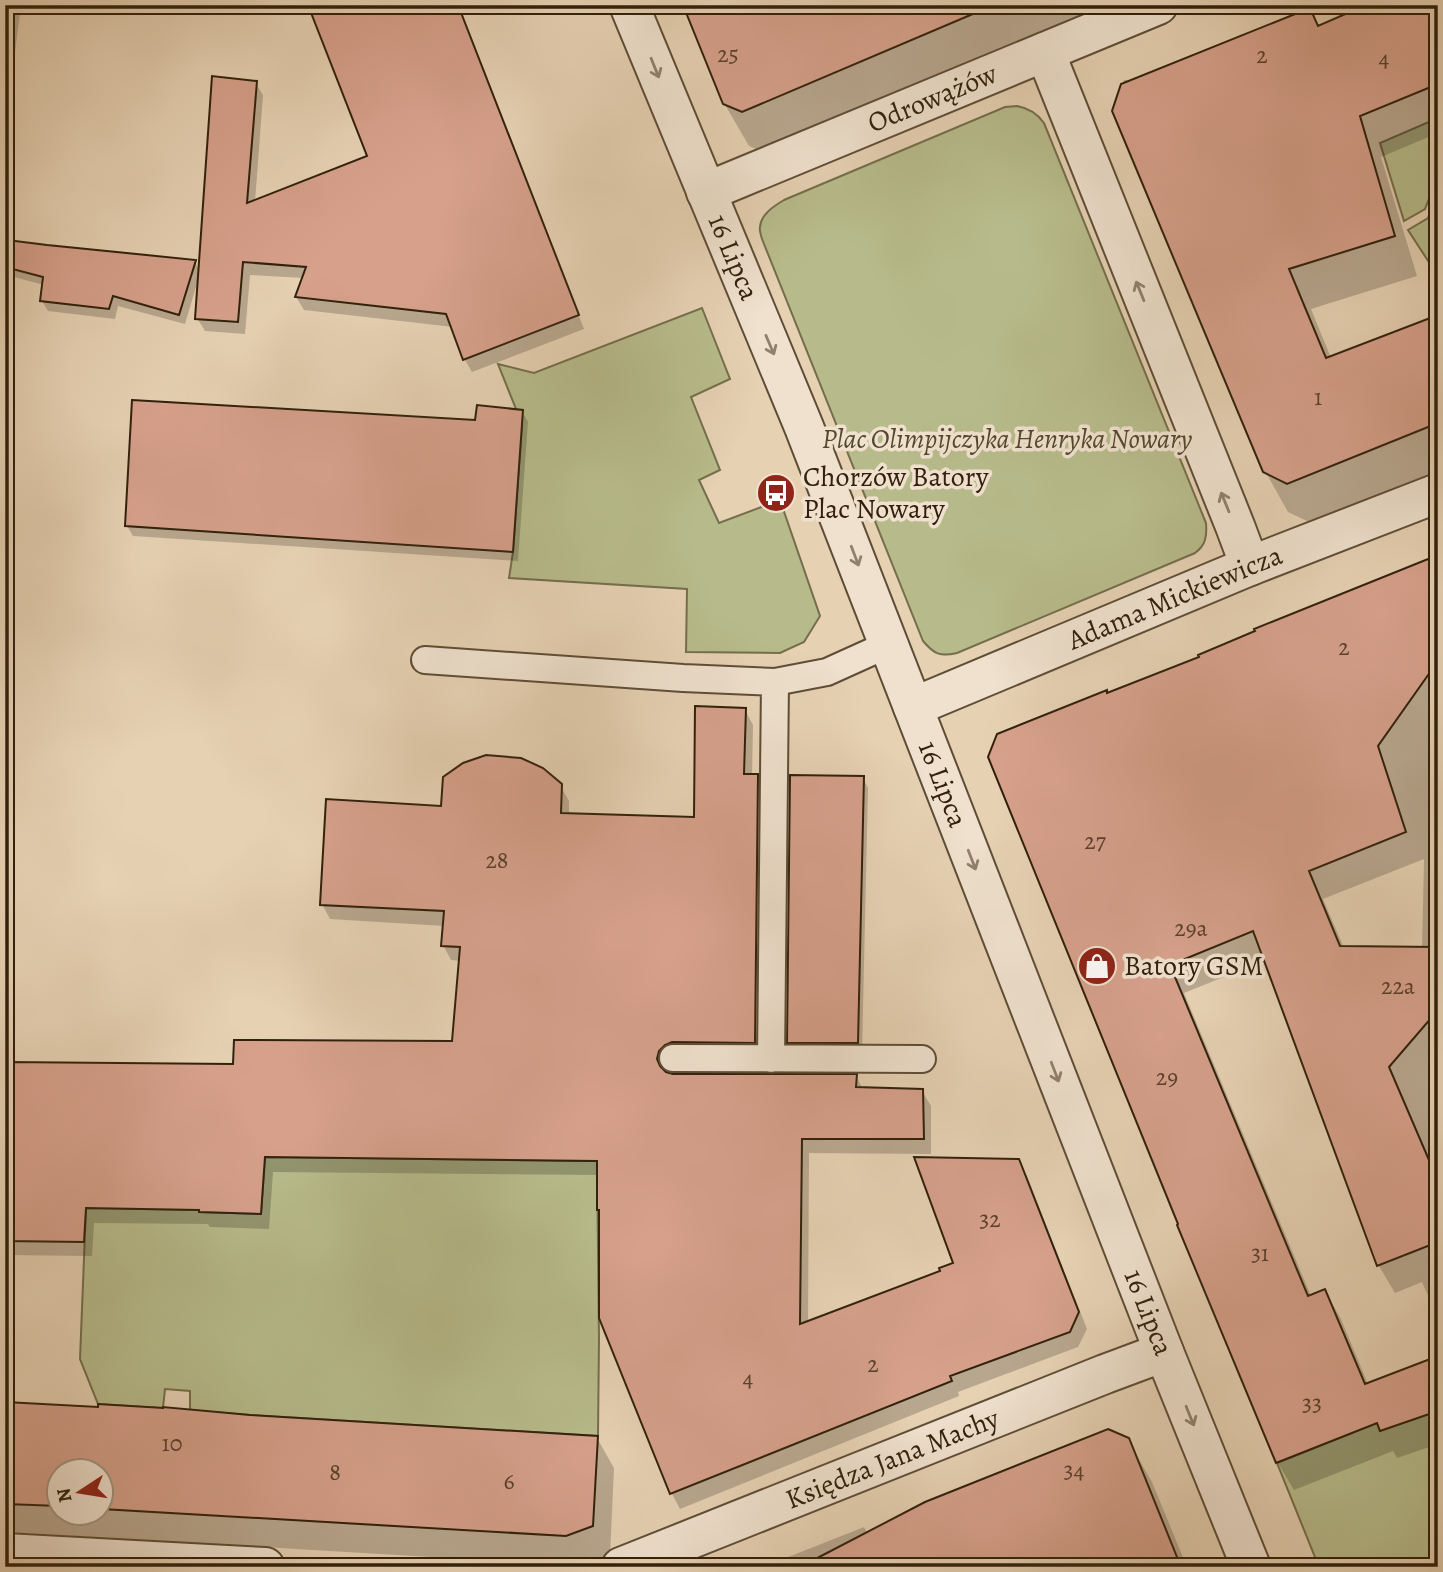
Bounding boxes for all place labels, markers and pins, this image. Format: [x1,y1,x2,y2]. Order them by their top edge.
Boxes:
place label: Chorzów Batory Plac Nowary [803,458,989,528]
bus stop icon: Chorzów Batory Plac Nowary [755,472,797,514]
shop icon: Batory GSM [1076,945,1118,987]
place label: Batory GSM [1124,947,1263,985]

